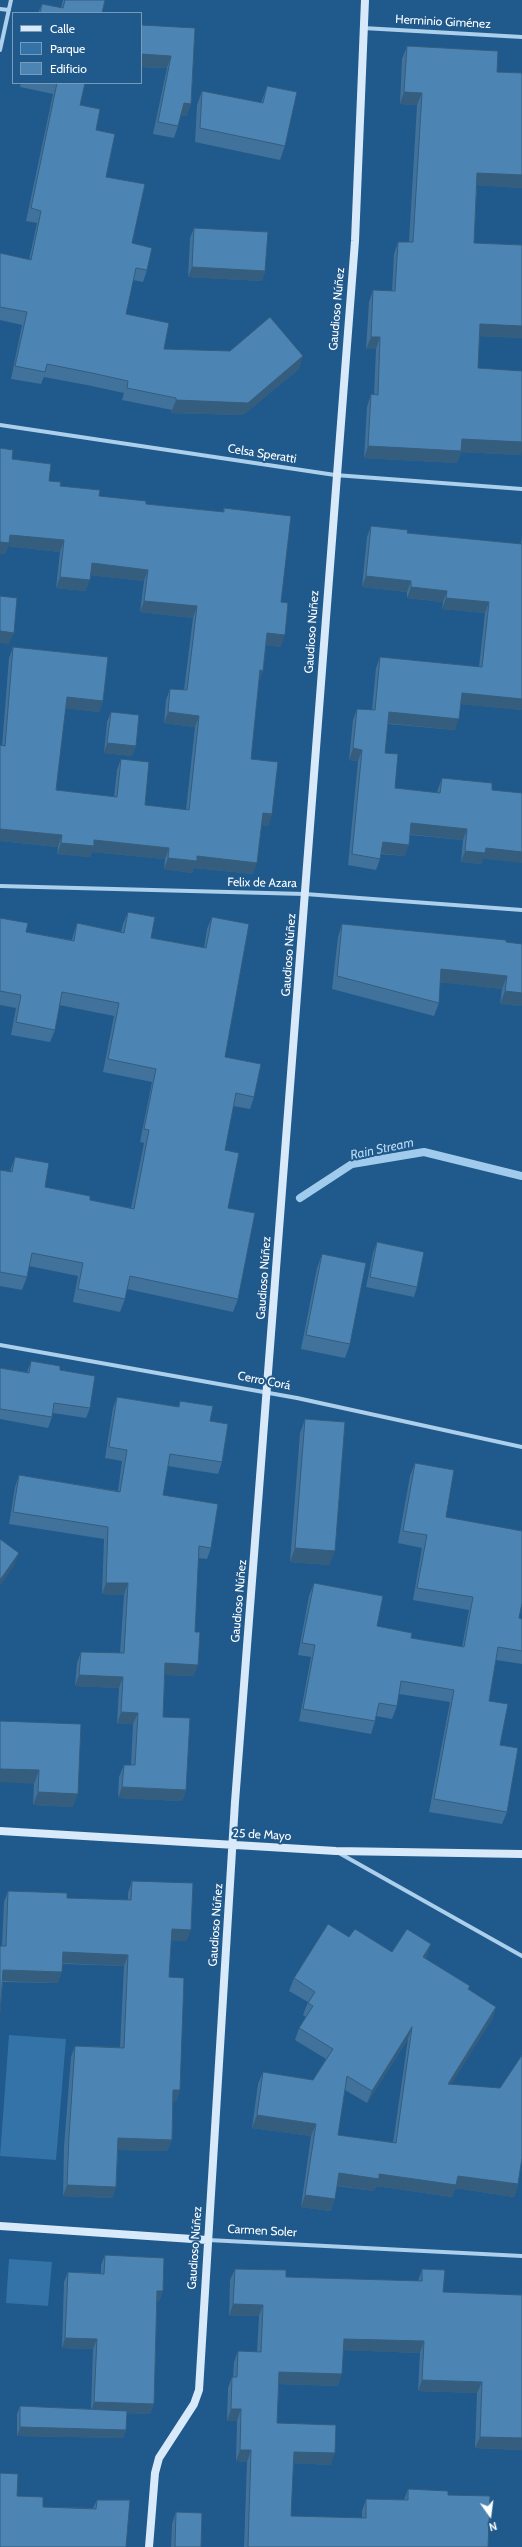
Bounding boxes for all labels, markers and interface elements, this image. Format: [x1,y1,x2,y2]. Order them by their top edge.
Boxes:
legend [12,12,142,84]
street label: Herminio Giménez [395,12,491,32]
text: Calle [50,21,75,36]
text: Parque [50,41,85,56]
text: Edificio [50,61,87,76]
street label: Gaudioso Núñez [326,267,348,351]
street label: Celsa Speratti [227,441,297,467]
street label: Gaudioso Núñez [302,590,322,674]
street label: Felix de Azara [227,875,297,891]
street label: Gaudioso Núñez [279,913,299,997]
water label: Rain Stream [349,1135,415,1163]
street label: Gaudioso Núñez [254,1236,274,1320]
street label: Cerro Corá [236,1369,292,1393]
street label: Gaudioso Núñez [228,1559,250,1643]
street label: 25 de Mayo [232,1826,292,1844]
street label: Gaudioso Núñez [206,1883,226,1967]
street label: Gaudioso Núñez [185,2206,205,2290]
street label: Carmen Soler [227,2222,297,2240]
north arrow [470,2495,510,2535]
text: N [487,2519,498,2534]

